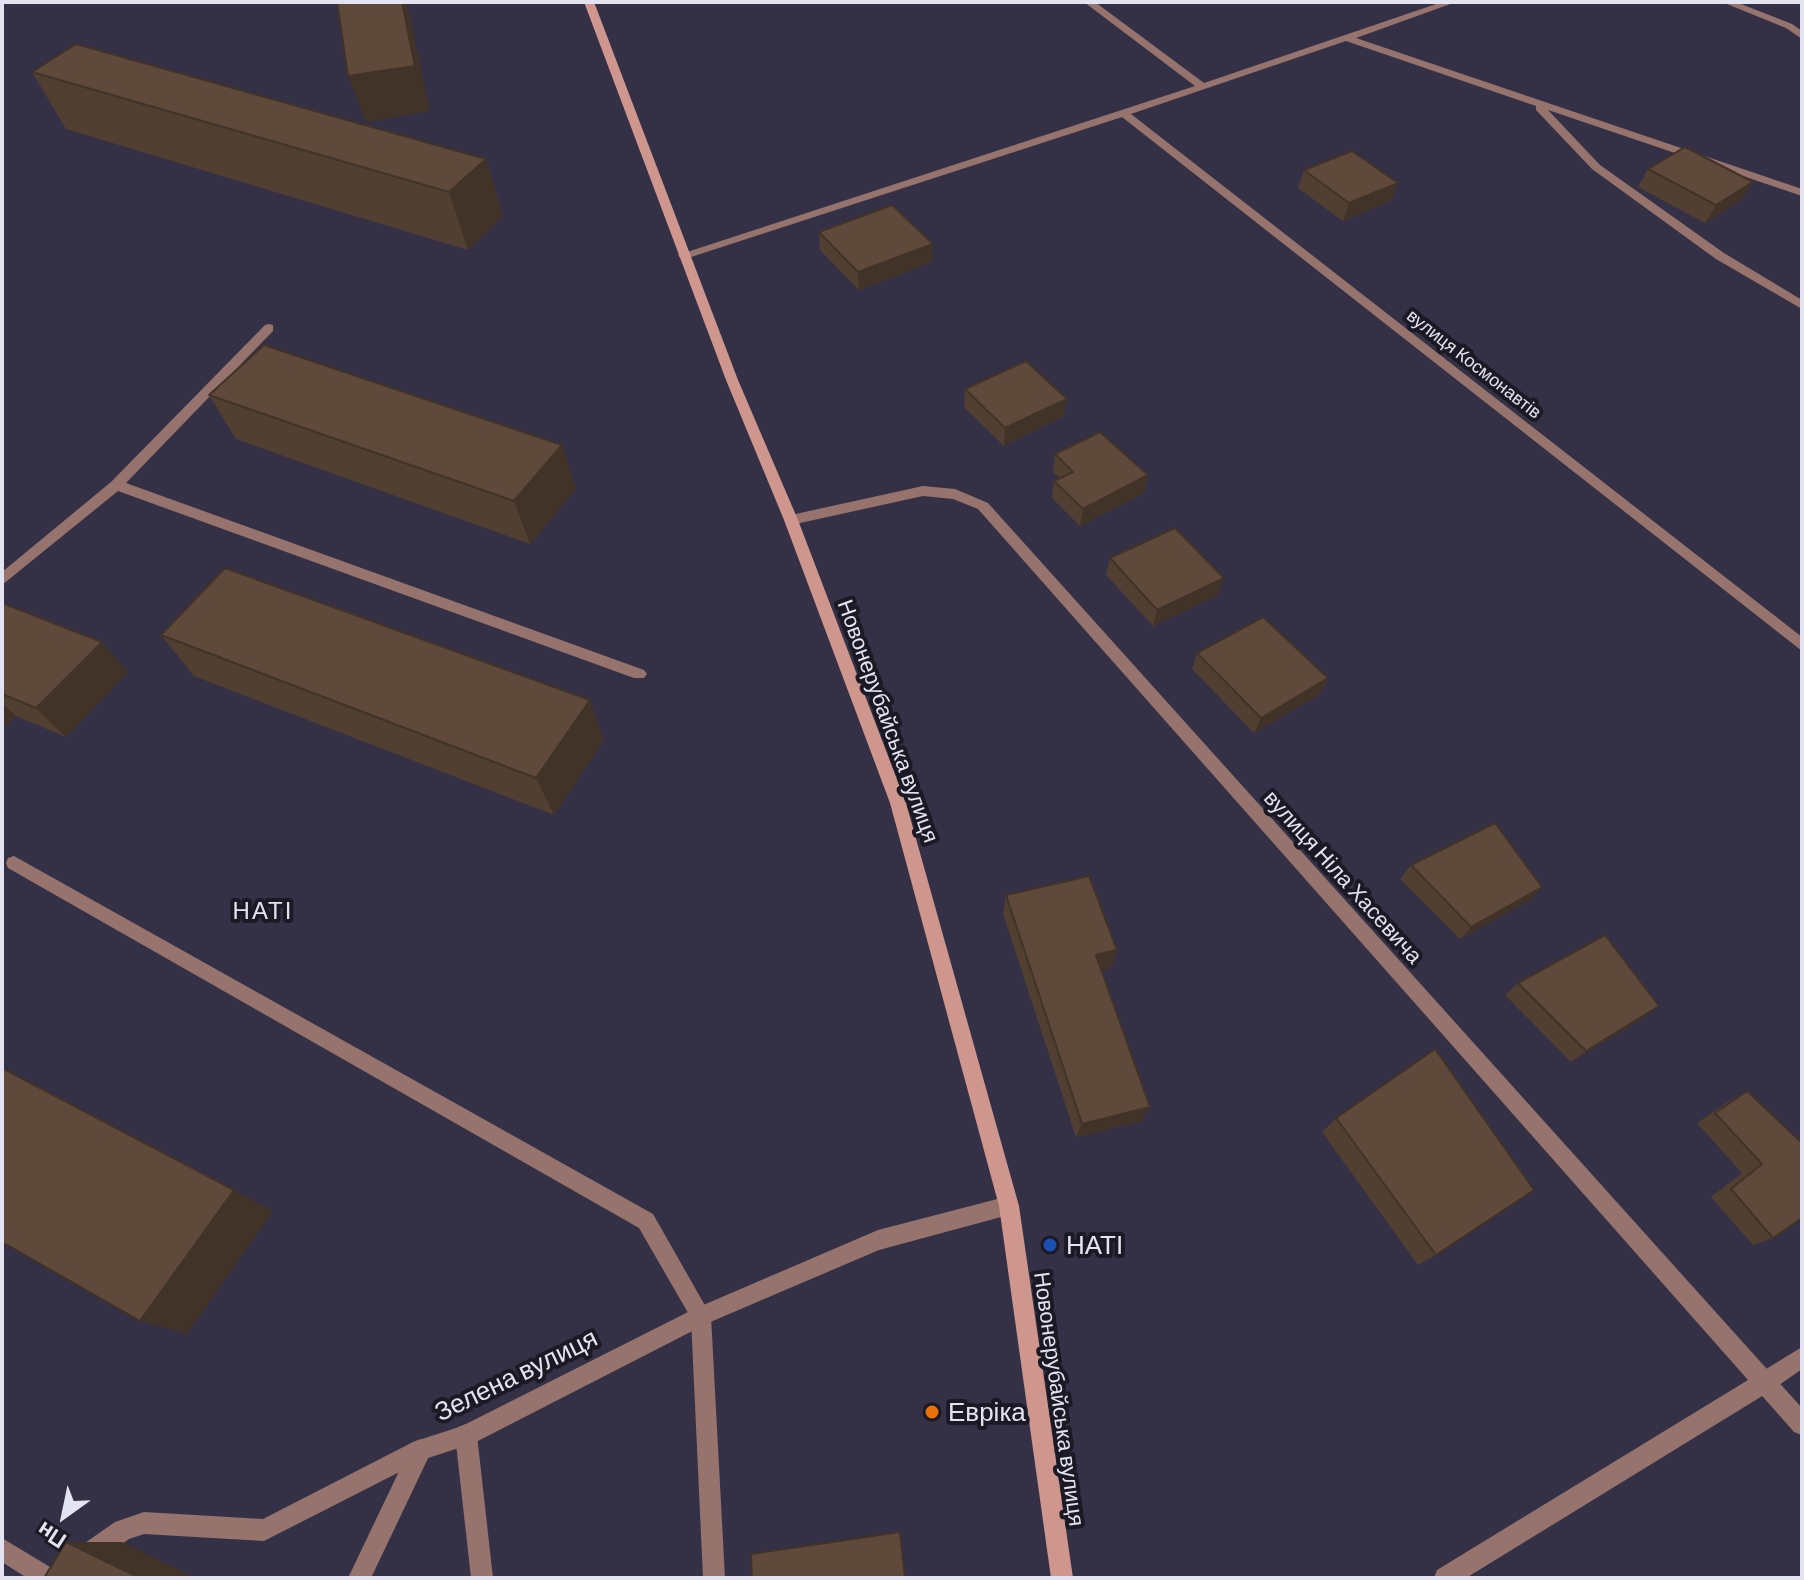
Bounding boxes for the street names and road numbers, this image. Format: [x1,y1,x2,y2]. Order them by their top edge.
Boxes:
street label: вулиця Космонавтів [1402,305,1546,423]
street label: Новонерубайська вулиця [832,596,944,846]
street label: вулиця Ніла Хасевича [1258,785,1428,969]
street label: Новонерубайська вулиця [1028,1270,1090,1528]
street label: Зелена вулиця [429,1322,603,1428]

